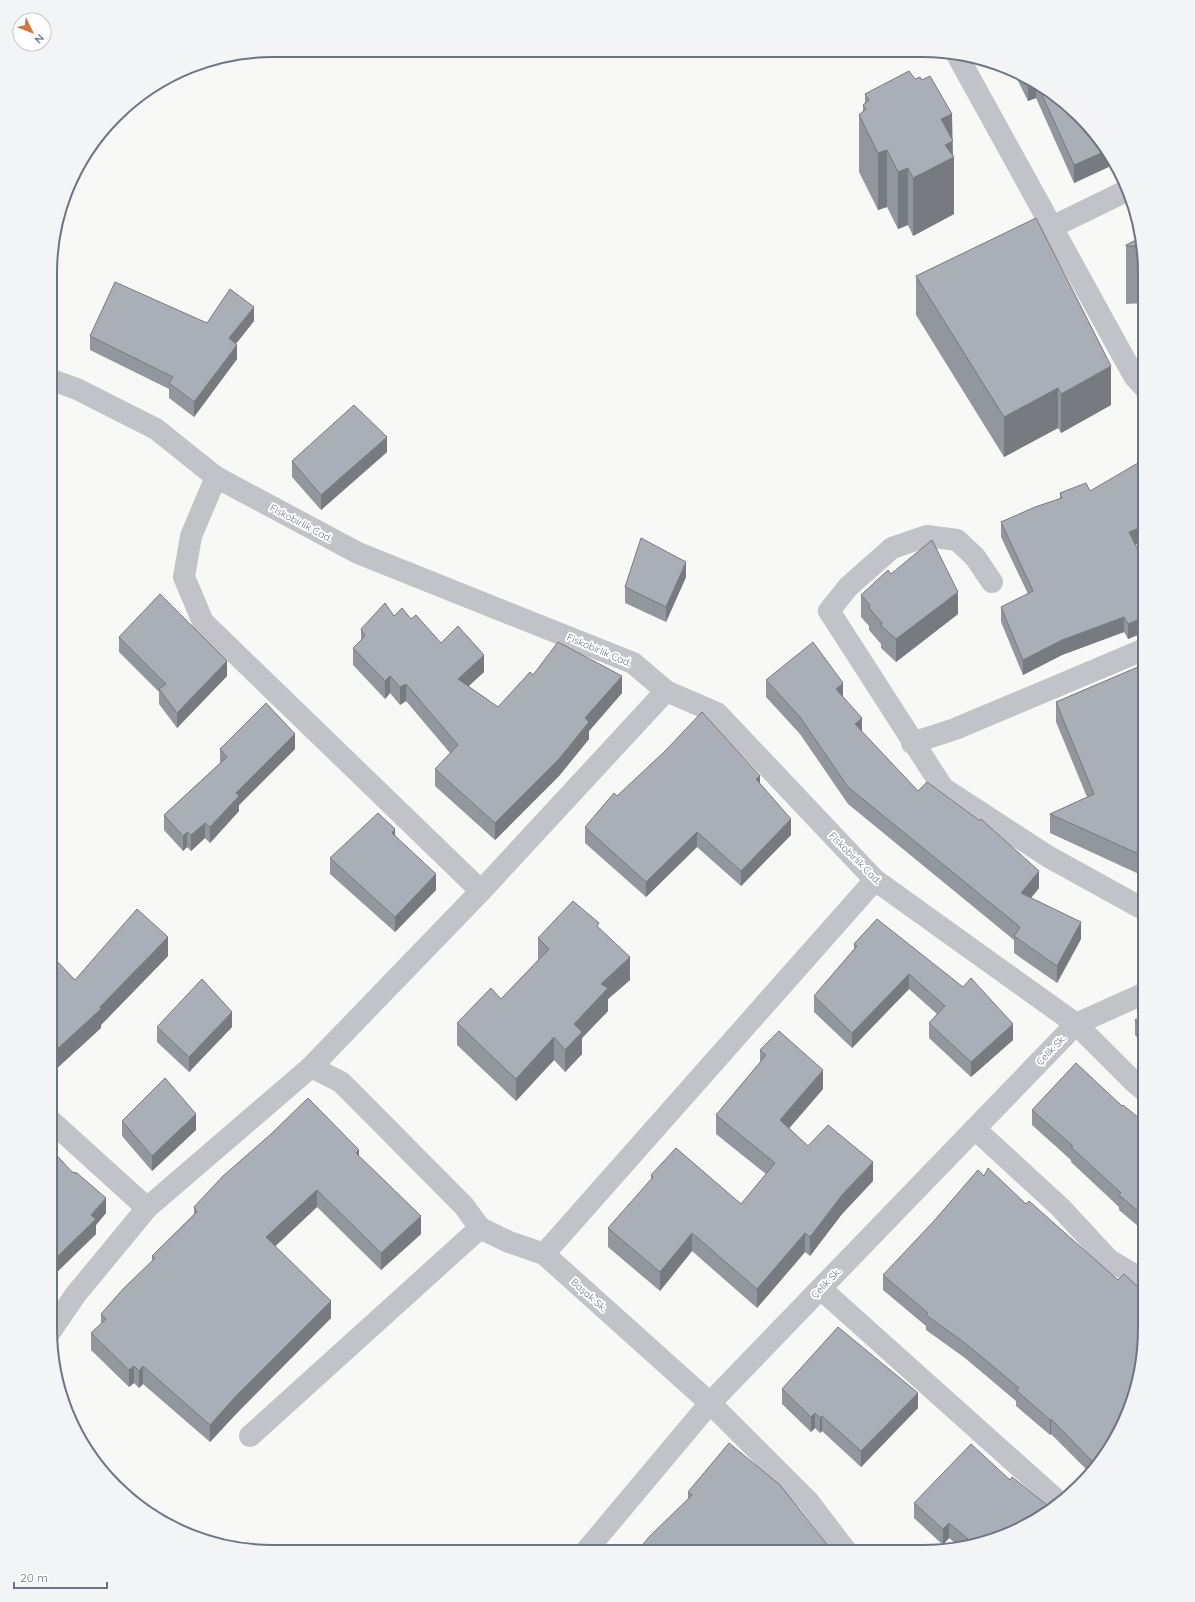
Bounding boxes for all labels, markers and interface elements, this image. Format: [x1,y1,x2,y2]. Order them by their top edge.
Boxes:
north arrow [12,12,52,52]
text: N [31,31,47,47]
street label: Fiskobirlik Cad. [268,501,335,545]
street label: Fiskobirlik Cad. [565,631,633,669]
street label: Fiskobirlik Cad. [826,829,884,887]
street label: Çelik Sk. [1033,1032,1069,1068]
street label: Çelik Sk. [808,1265,844,1301]
street label: Başak Sk. [568,1275,610,1315]
scale bar [14,1564,107,1590]
text: 20 m [20,1570,48,1585]

